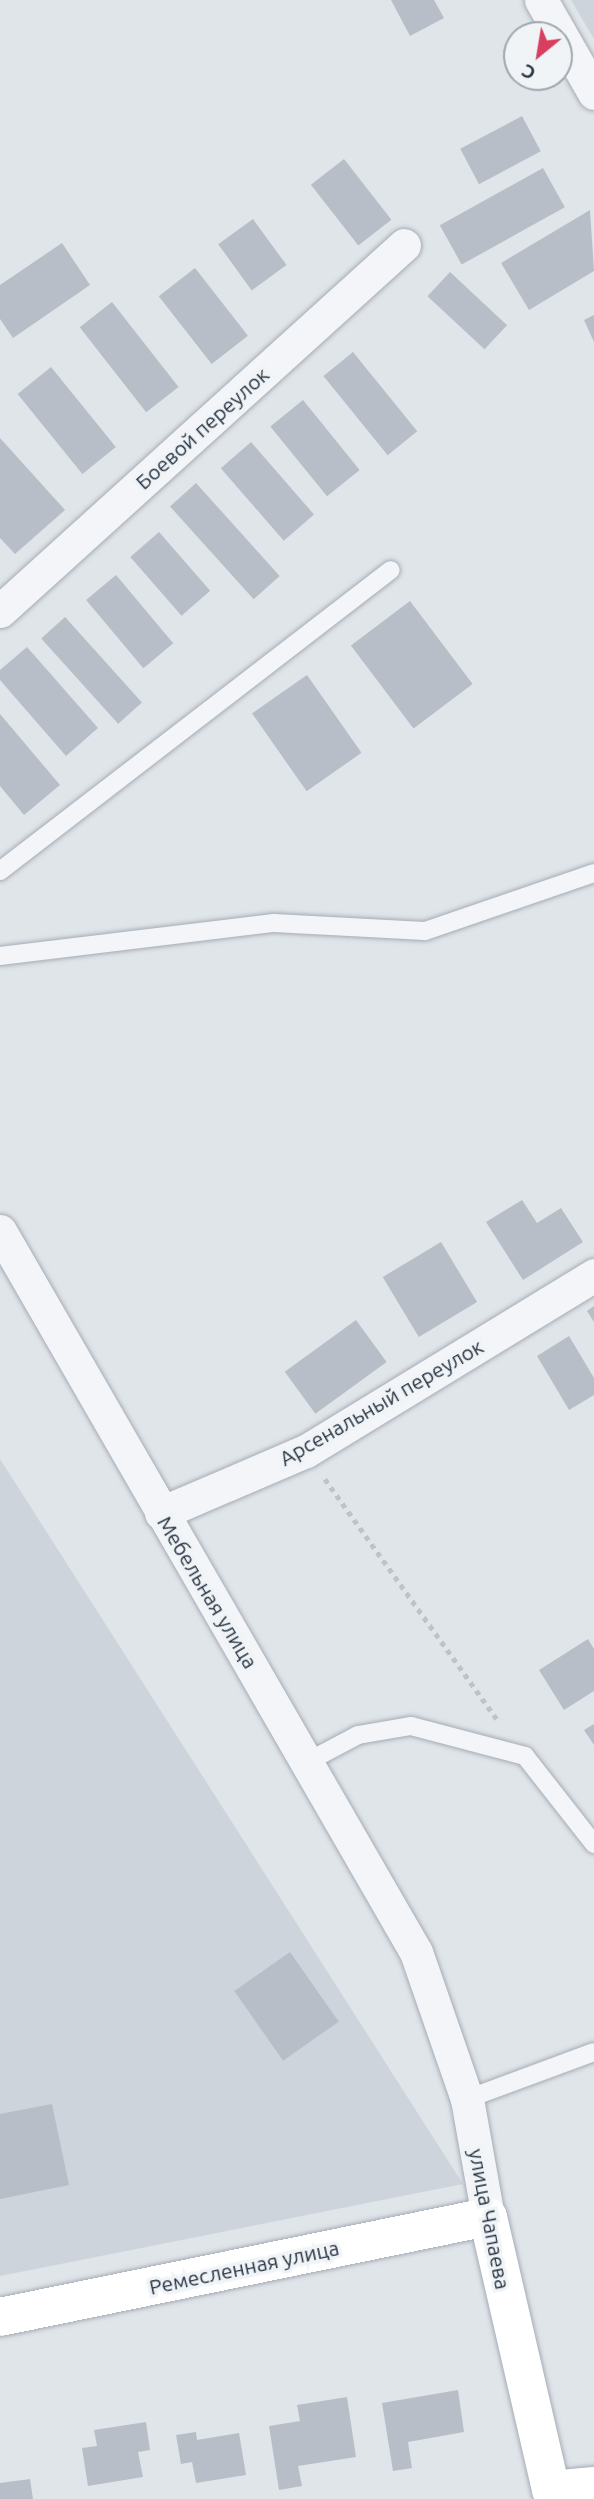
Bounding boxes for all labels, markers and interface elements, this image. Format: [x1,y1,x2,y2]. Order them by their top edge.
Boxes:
north arrow [503,21,573,91]
text: С [518,60,539,85]
street label: Боевой переулок [130,362,274,494]
street label: Арсенальный переулок [275,1333,487,1471]
street label: Мебельная улица [153,1511,263,1673]
street label: улица Чапаева [464,2146,516,2292]
street label: Ремесленная улица [147,2235,341,2299]

